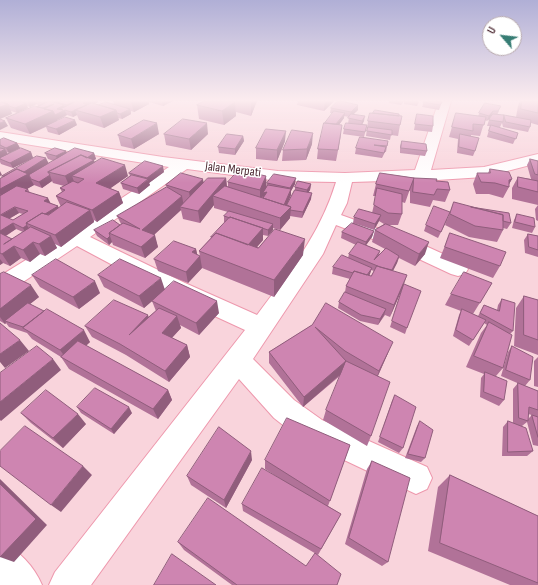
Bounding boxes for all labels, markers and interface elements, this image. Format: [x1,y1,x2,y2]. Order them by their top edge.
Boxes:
north arrow [482,16,522,56]
text: U [485,25,499,36]
street label: Jalan Merpati [204,159,262,181]

